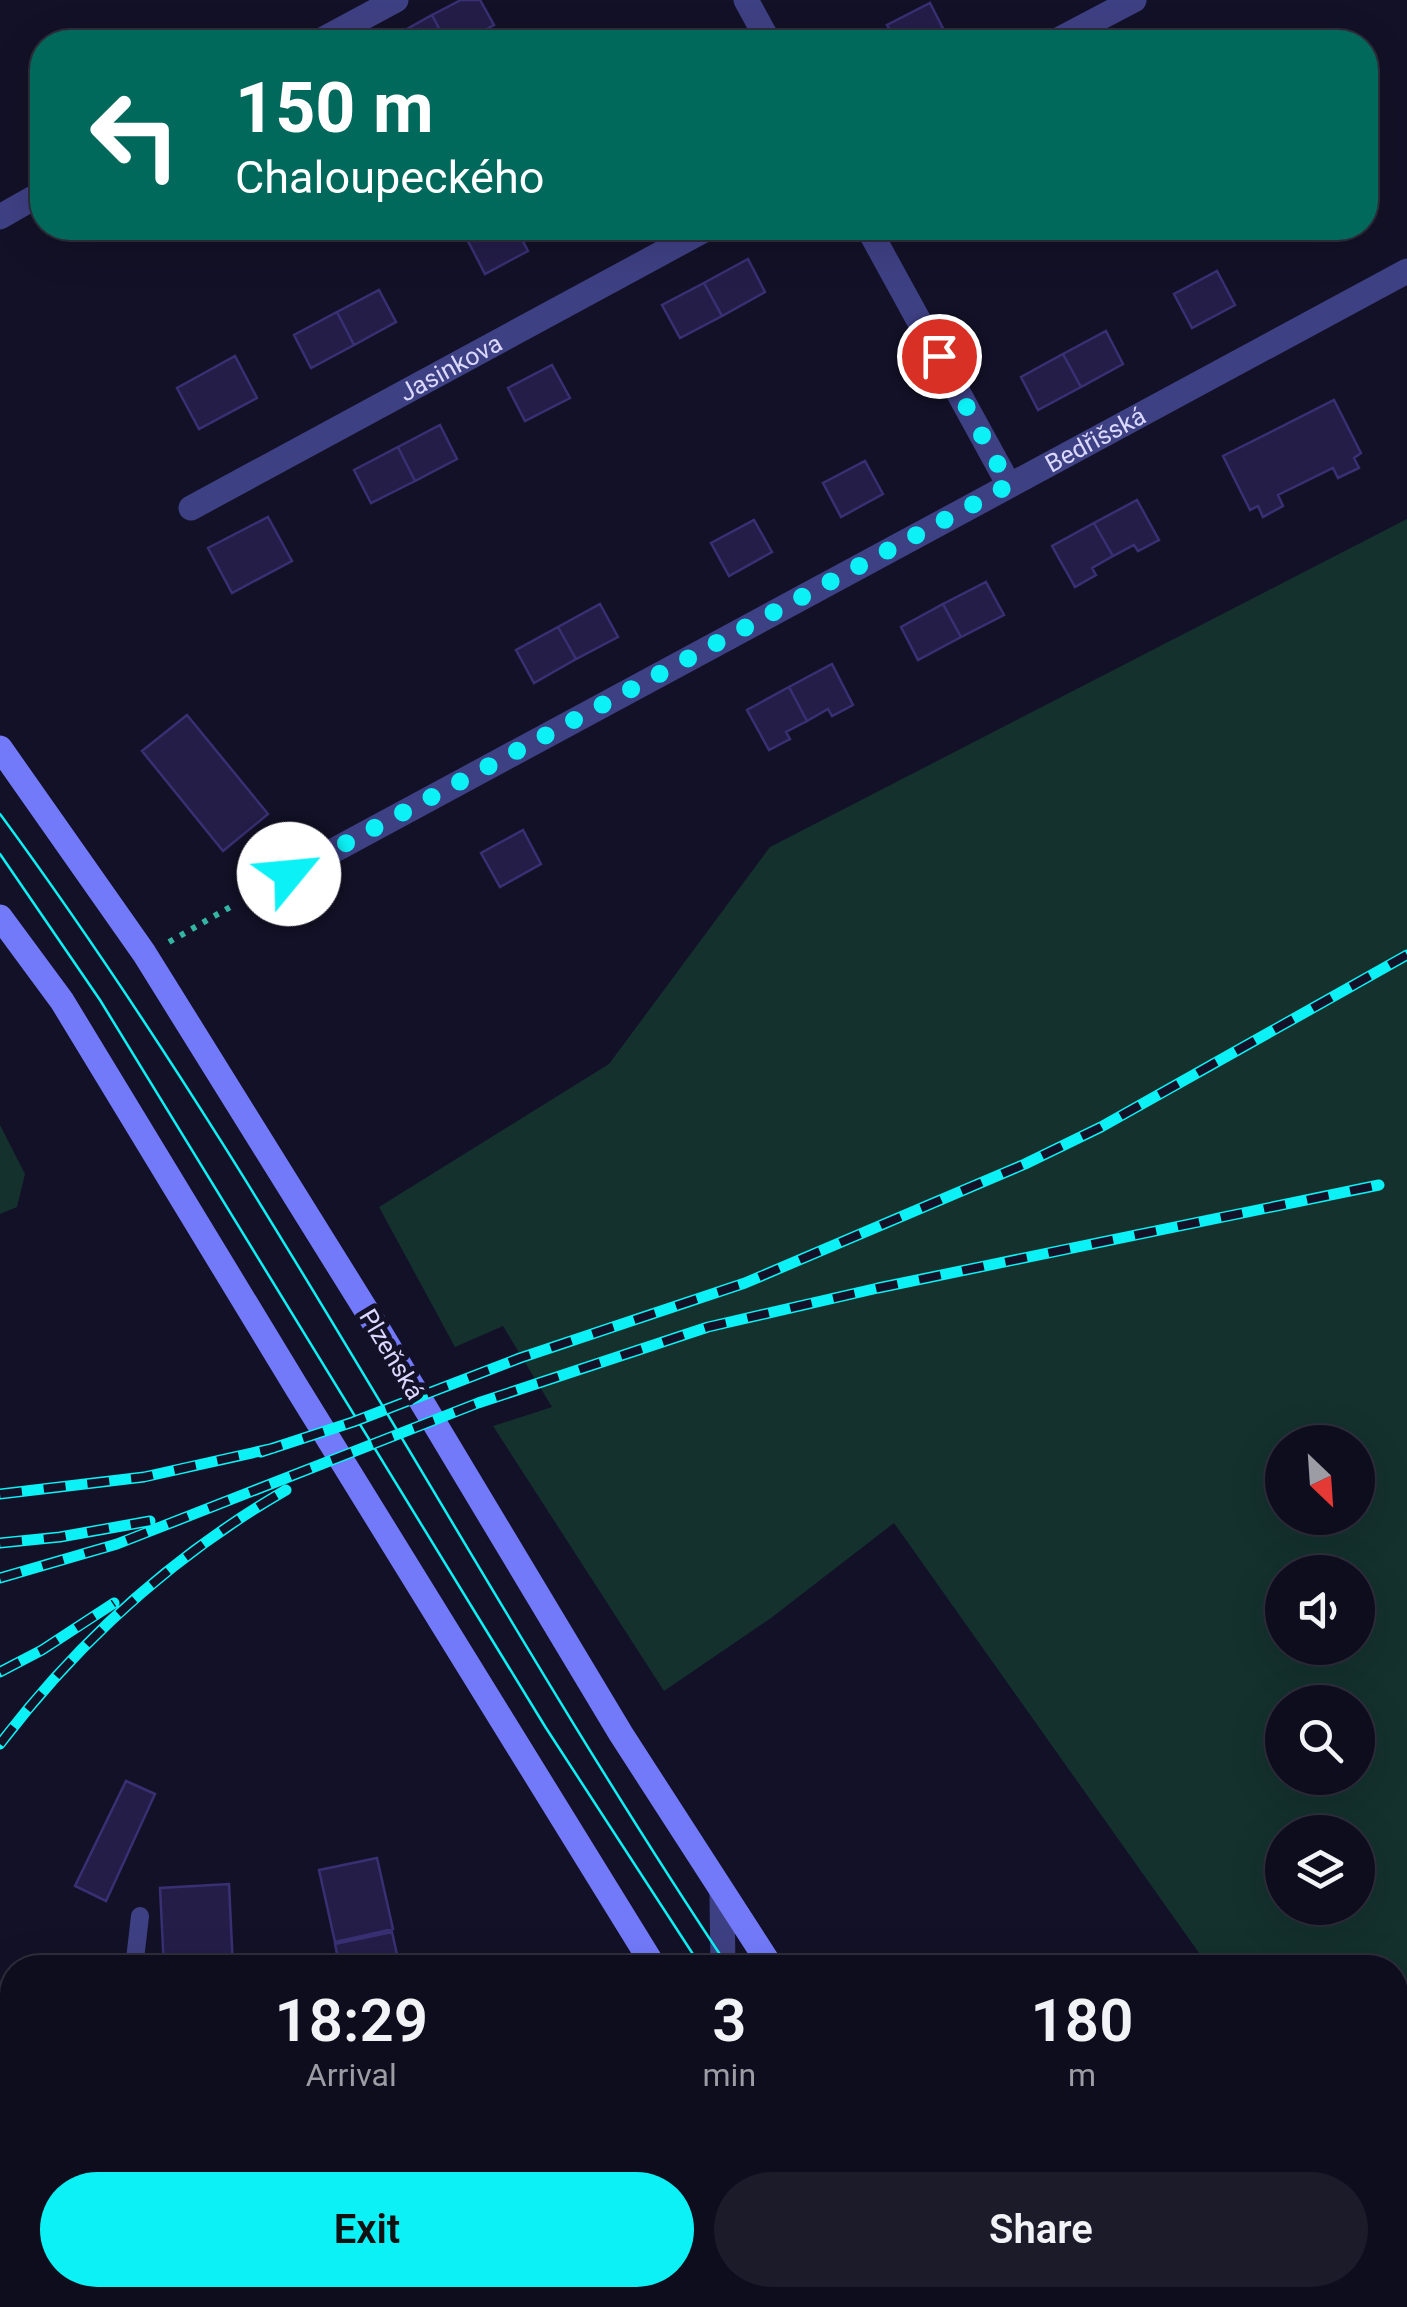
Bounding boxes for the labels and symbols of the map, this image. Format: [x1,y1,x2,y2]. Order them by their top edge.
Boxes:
pin [897,314,982,399]
street label: Jasinkova [394,328,507,407]
street label: Bedřišská [1040,401,1151,479]
position arrow [237,822,341,926]
street label: Plzeňská [353,1304,430,1405]
north arrow [1265,1425,1375,1535]

